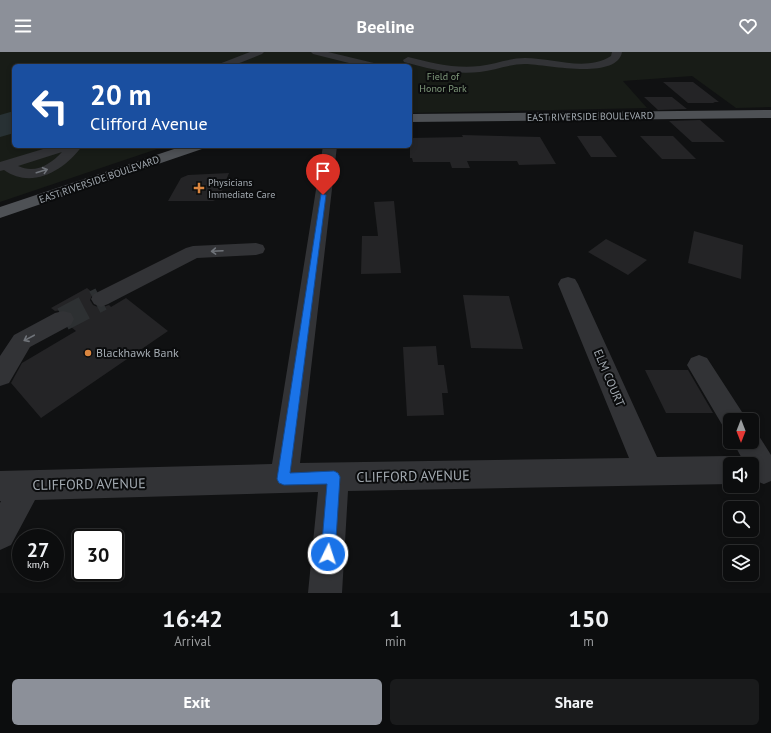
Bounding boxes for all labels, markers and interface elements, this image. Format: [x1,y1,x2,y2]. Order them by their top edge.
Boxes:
icon: menu [12,15,34,37]
text: Beeline [357,15,414,38]
icon: heart [737,15,759,37]
park label: Field of Honor Park [419,70,467,95]
text: 20 m [90,76,151,113]
icon: left [24,80,76,132]
street label: EAST RIVERSIDE BOULEVARD [527,109,653,124]
text: Clifford Avenue [90,112,208,135]
street label: EAST RIVERSIDE BOULEVARD [37,153,161,206]
pin [306,154,340,195]
icon: arrive [312,160,334,182]
one-way arrow [35,167,48,174]
place label: Physicians Immediate Care [208,176,275,201]
marker: Physicians Immediate Care [193,182,205,194]
one-way arrow [211,247,224,255]
one-way arrow [23,334,35,342]
place label: Blackhawk Bank [96,345,179,360]
street label: ELM COURT [591,347,628,409]
marker: Blackhawk Bank [83,348,93,358]
north arrow [723,413,759,449]
map controls [723,413,759,581]
button: sound [723,457,759,493]
street label: CLIFFORD AVENUE [356,466,470,486]
street label: CLIFFORD AVENUE [32,474,146,494]
button: search [723,501,759,537]
speed limit sign: 30 [72,529,124,581]
position arrow [307,533,349,575]
text: 27 [27,537,49,563]
button: layers [723,545,759,581]
text: km/h [27,558,49,571]
text: 16:42 [162,603,223,634]
text: 1 [389,603,402,634]
text: 150 [568,603,609,634]
text: Arrival [174,633,211,650]
text: min [385,633,406,650]
text: m [583,633,594,650]
button: Exit [12,679,382,725]
button: Share [390,679,759,725]

